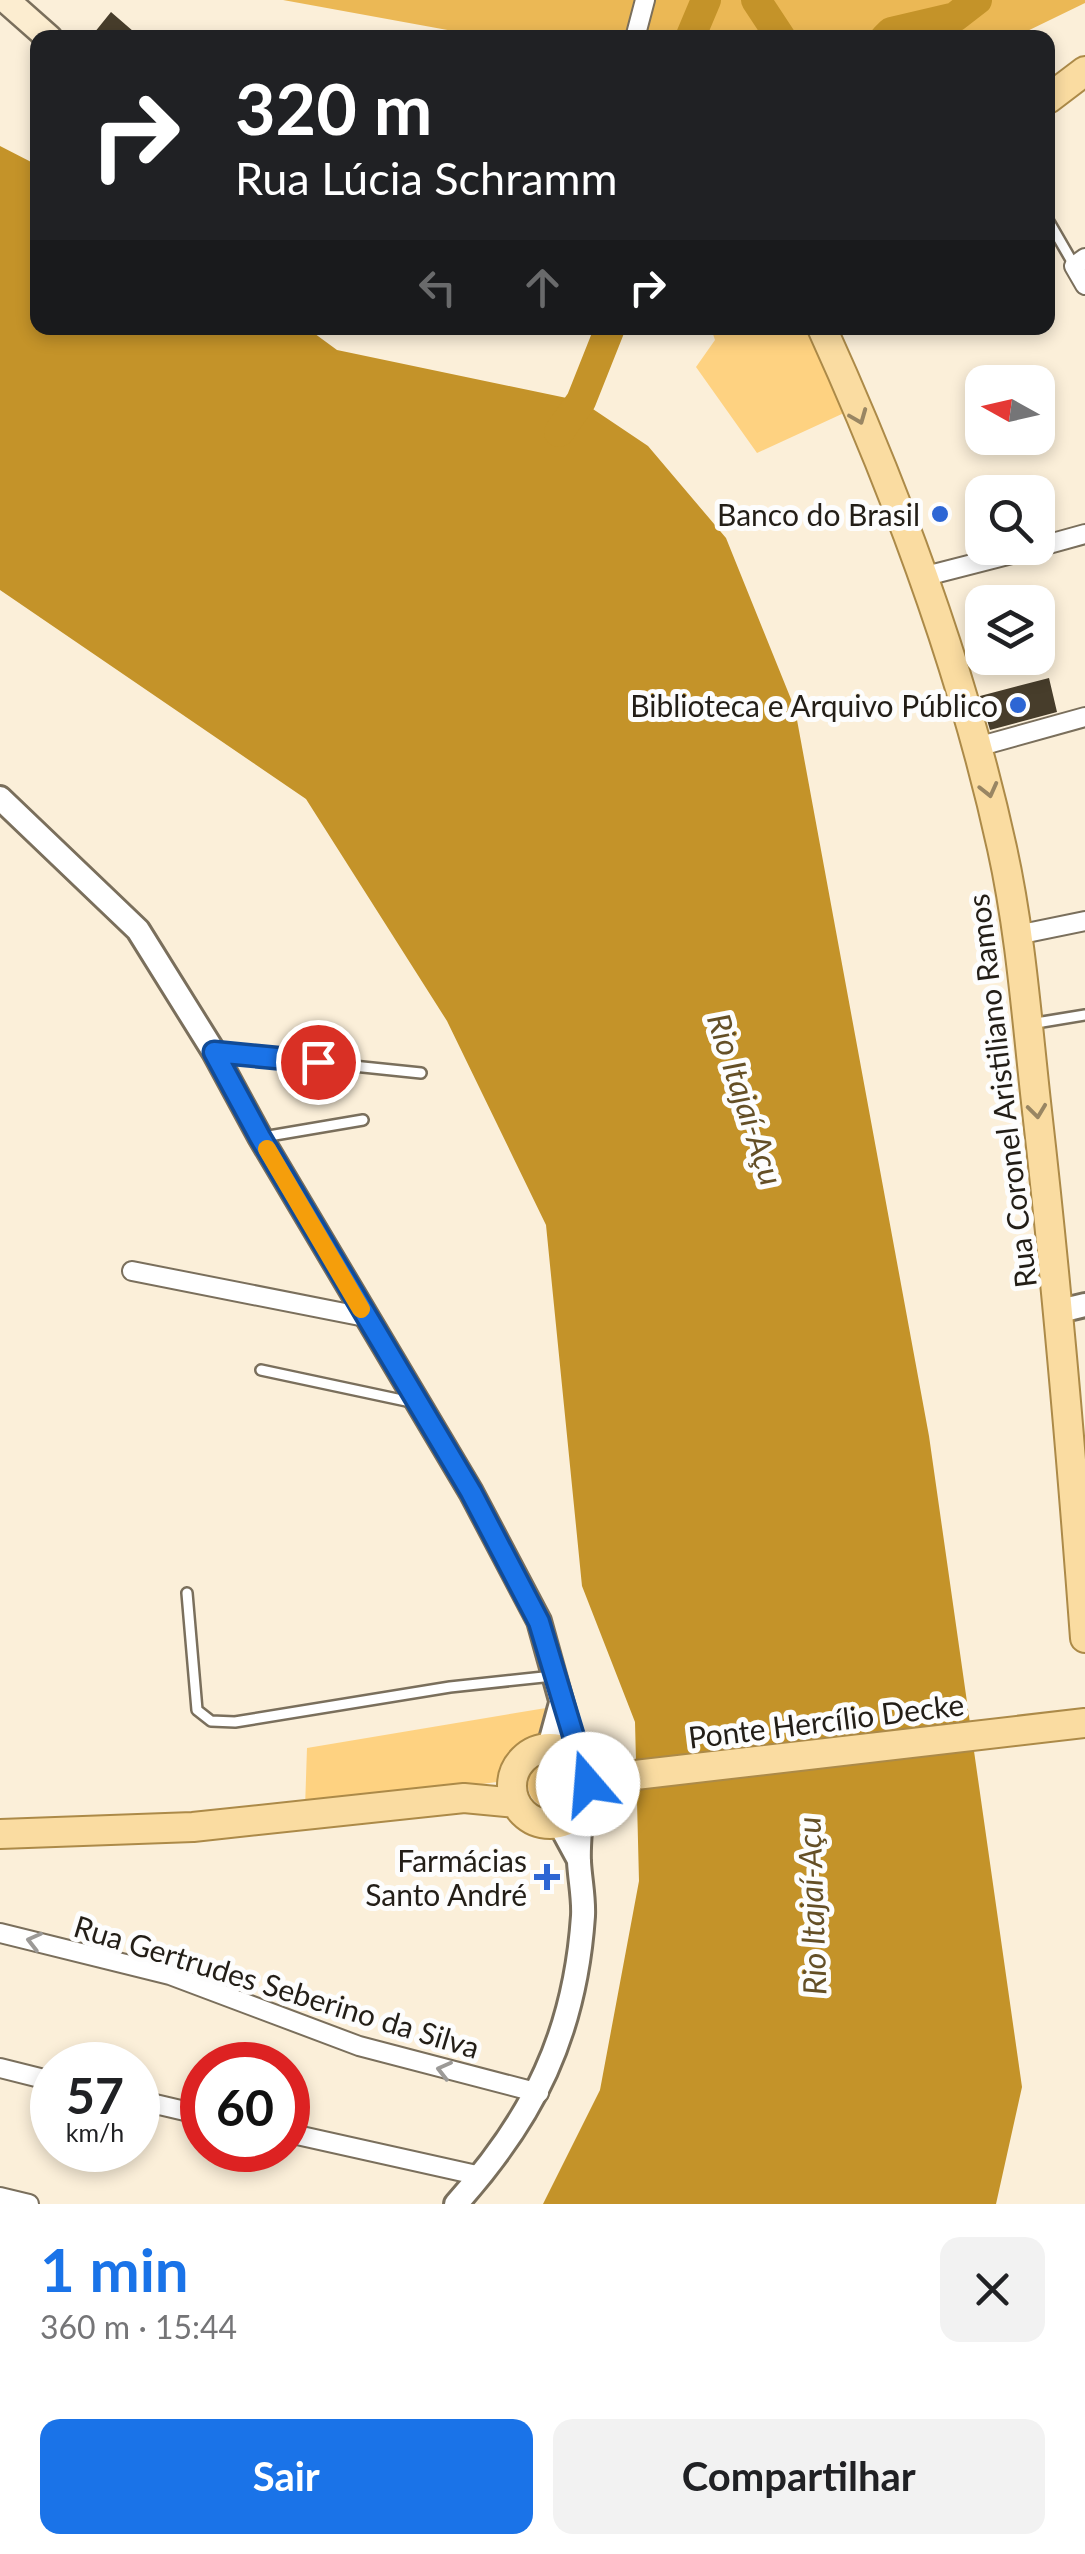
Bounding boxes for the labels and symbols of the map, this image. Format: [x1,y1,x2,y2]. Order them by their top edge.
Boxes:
north arrow [965,365,1055,455]
one-way arrow [848,408,868,425]
place label: Banco do Brasil [717,496,920,532]
marker: Banco do Brasil [929,503,951,525]
place label: Biblioteca e Arquivo Público [630,687,998,723]
marker: Biblioteca e Arquivo Público [1007,694,1029,716]
one-way arrow [977,781,998,798]
street label: Rua Coronel Aristiliano Ramos [959,892,1043,1290]
water label: Rio Itajaí-Açu [700,1008,792,1190]
pin [276,1020,361,1105]
one-way arrow [1026,1104,1047,1120]
street label: Ponte Hercílio Decke [686,1685,966,1755]
position arrow [536,1732,640,1836]
water label: Rio Itajaí-Açu [788,1816,834,1996]
place label: Farmácias Santo André [365,1842,527,1912]
marker: Farmácias Santo André [536,1866,558,1888]
street label: Rua Gertrudes Seberino da Silva [70,1907,484,2065]
one-way arrow [26,1932,43,1953]
speed limit sign: 60 [180,2042,310,2172]
one-way arrow [436,2060,453,2081]

